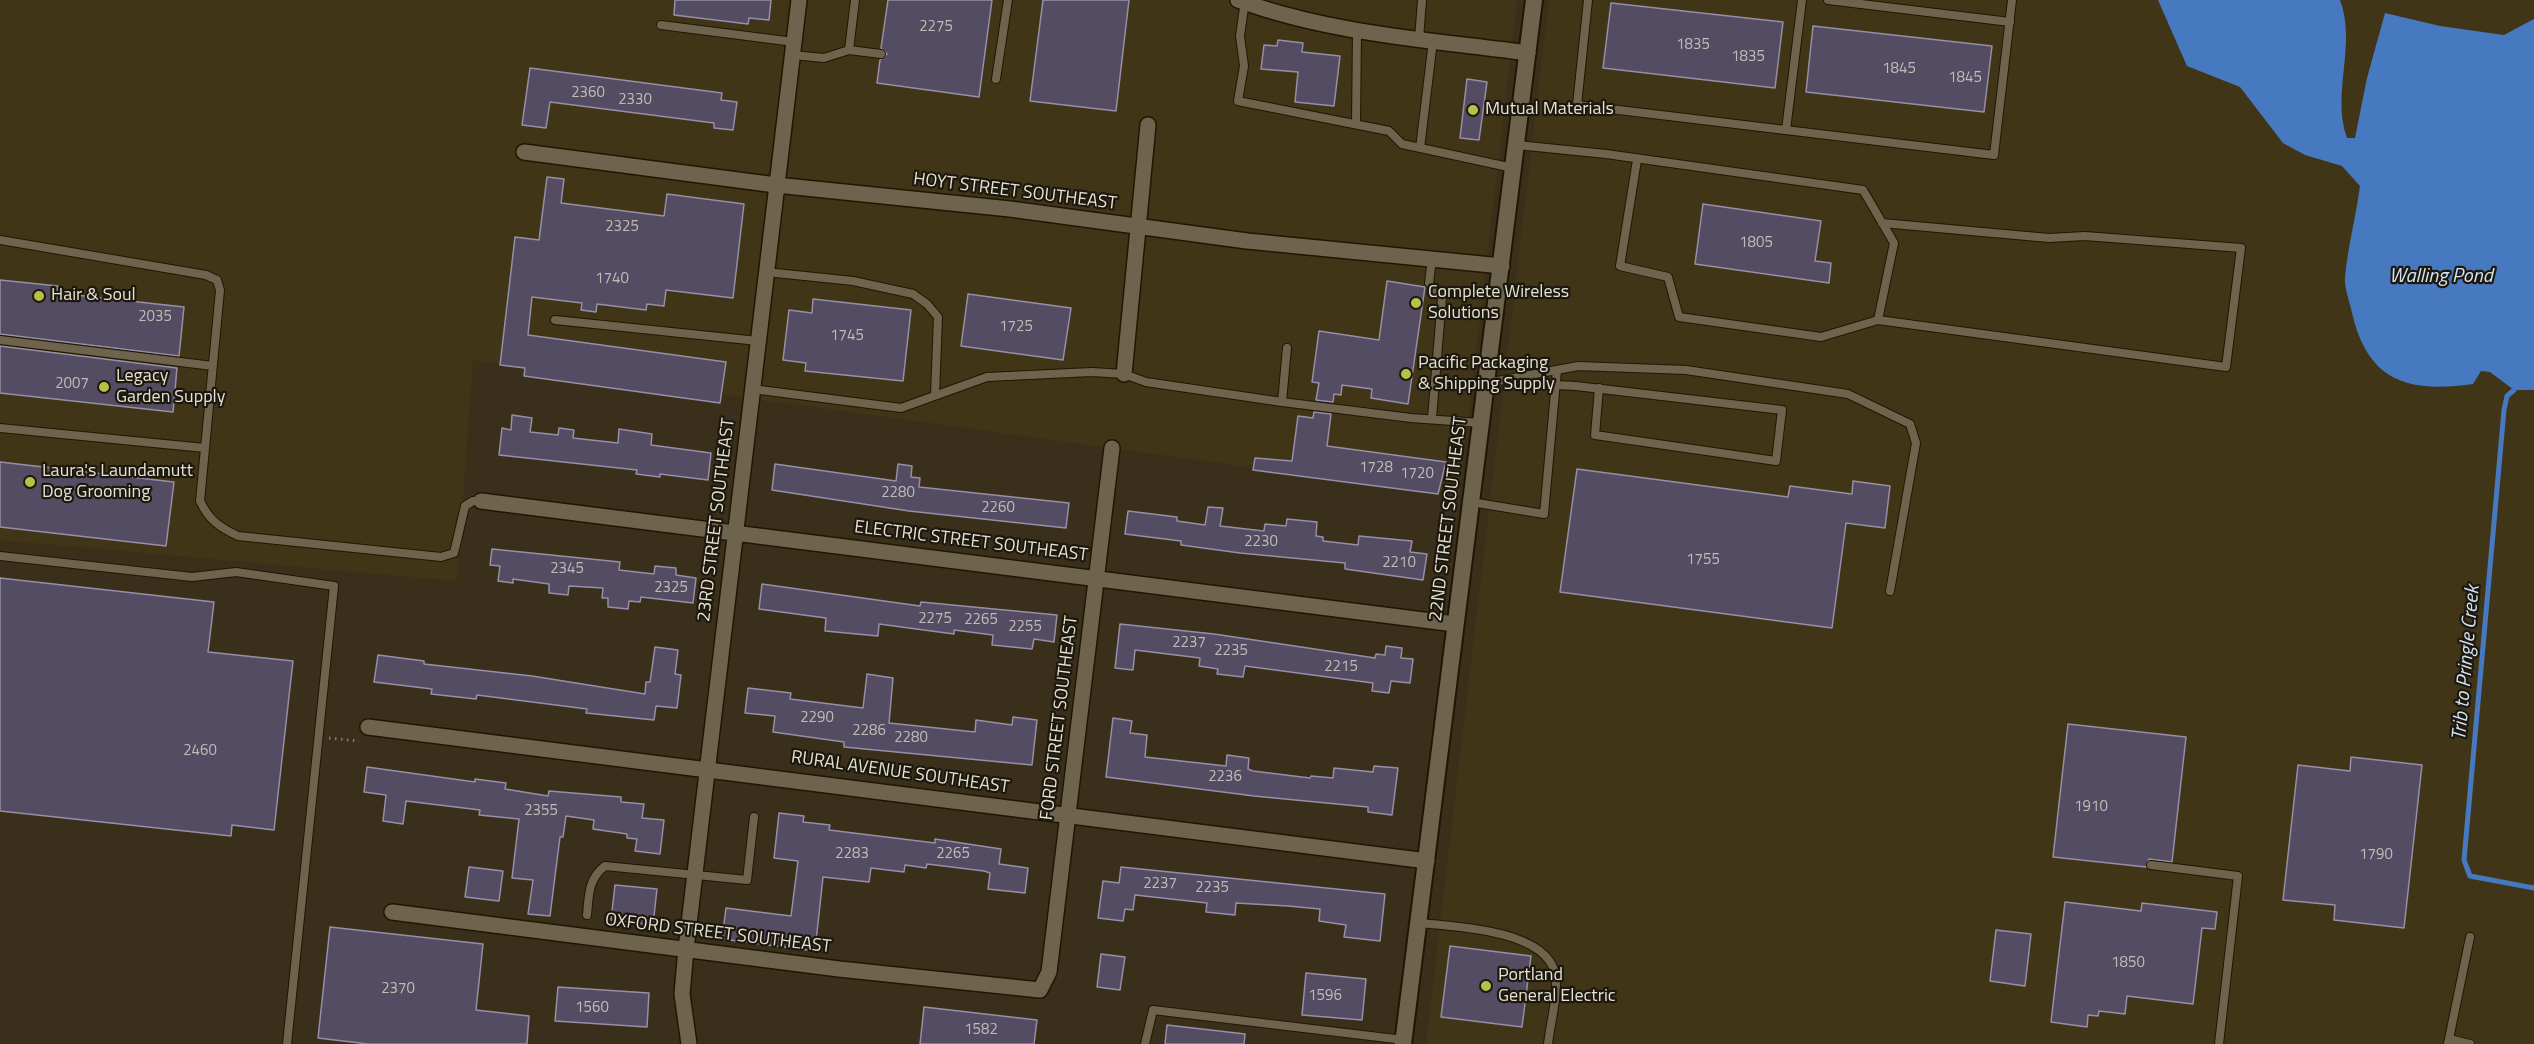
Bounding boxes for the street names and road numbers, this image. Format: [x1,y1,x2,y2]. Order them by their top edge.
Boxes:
street label: HOYT STREET SOUTHEAST [912,169,1118,215]
street label: 22ND STREET SOUTHEAST [1426,415,1472,623]
street label: 23RD STREET SOUTHEAST [694,417,740,623]
street label: ELECTRIC STREET SOUTHEAST [853,517,1089,567]
street label: FORD STREET SOUTHEAST [1037,614,1083,822]
street label: RURAL AVENUE SOUTHEAST [790,747,1010,799]
street label: OXFORD STREET SOUTHEAST [604,909,832,959]

